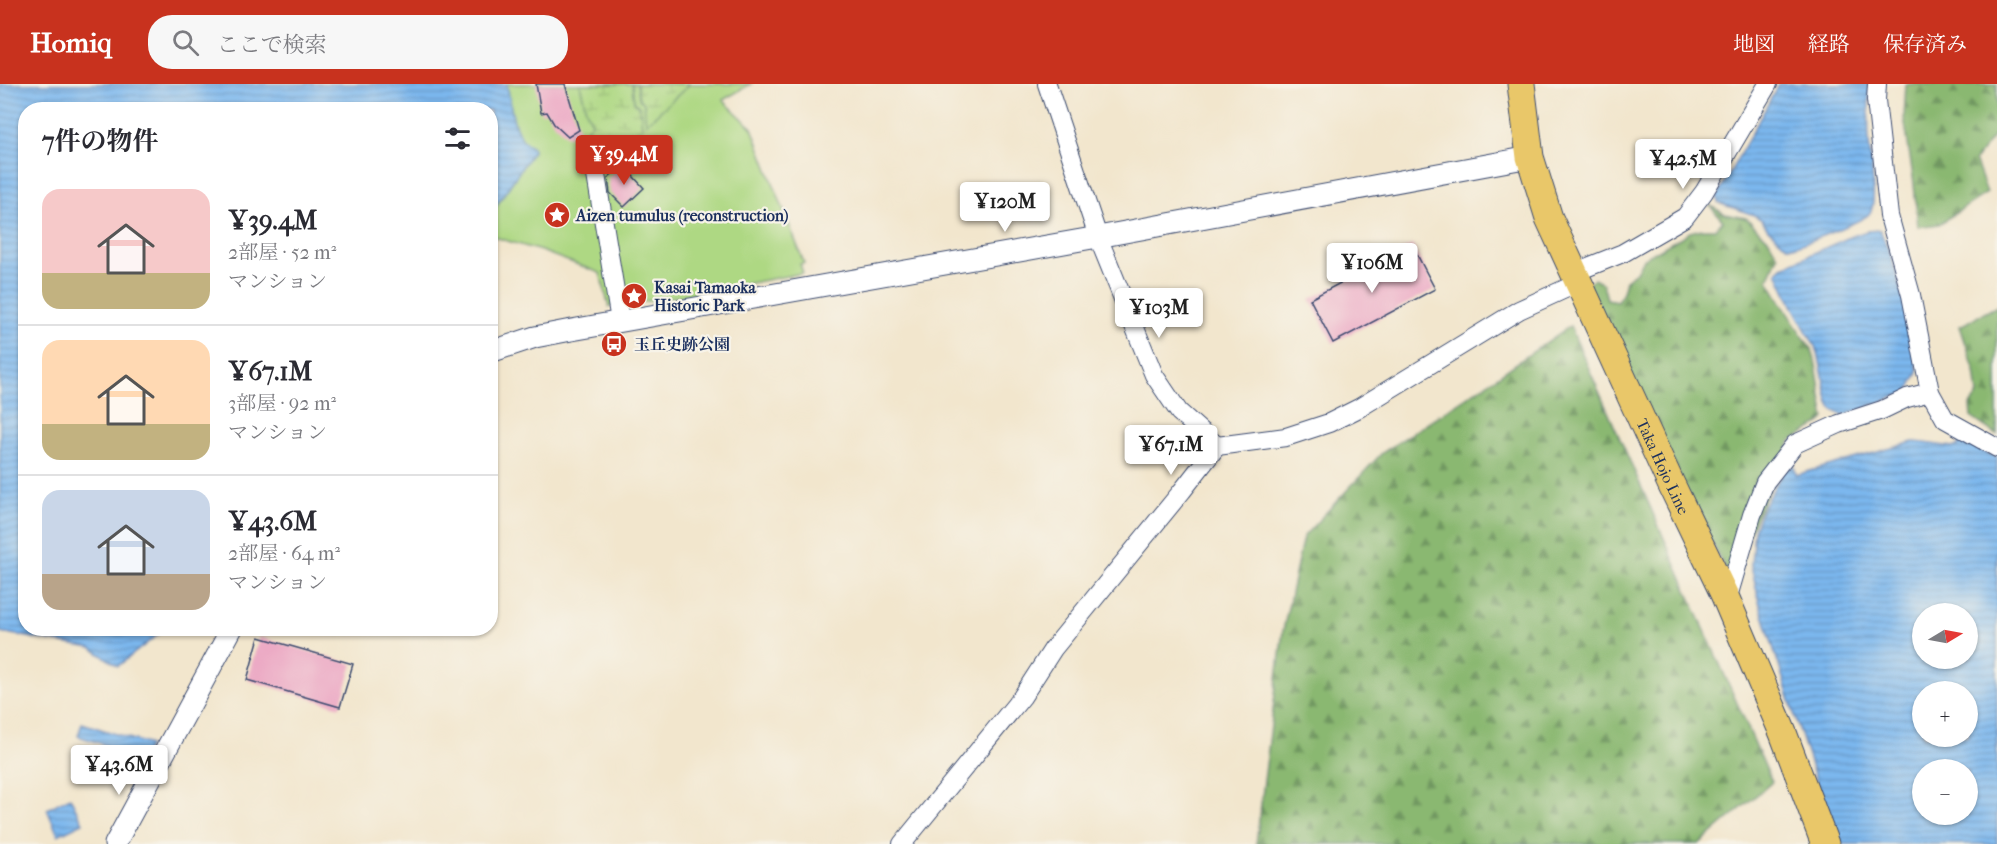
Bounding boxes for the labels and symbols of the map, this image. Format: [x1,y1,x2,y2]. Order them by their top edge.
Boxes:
pin: ¥39.4M [575,135,673,186]
pin: ¥42.5M [1634,139,1732,190]
pin: ¥120M [963,182,1047,233]
place icon: Aizen tumulus (reconstruction) [542,200,572,230]
place label: Aizen tumulus (reconstruction) [575,206,789,226]
pin: ¥106M [1330,243,1414,294]
place label: Kasai Tamaoka Historic Park [654,278,756,315]
place icon: Kasai Tamaoka Historic Park [619,281,649,311]
pin: ¥103M [1117,288,1201,339]
bus stop icon: 玉丘史跡公園 [599,329,629,359]
place label: 玉丘史跡公園 [634,335,730,354]
street label: Taka Hojo Line [1632,416,1693,518]
pin: ¥67.1M [1122,425,1220,476]
north arrow [1912,603,1978,669]
pin: ¥43.6M [70,745,168,796]

